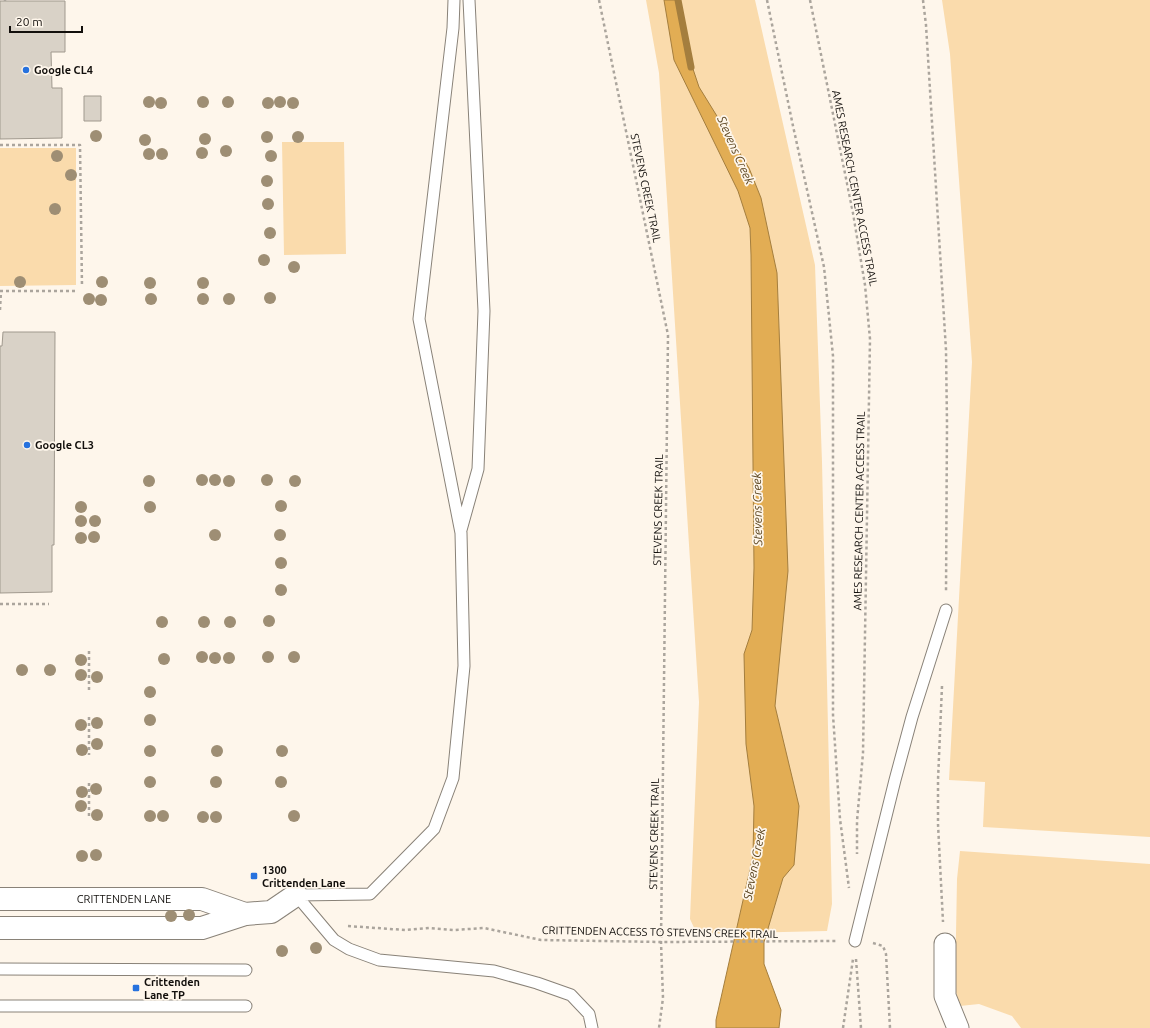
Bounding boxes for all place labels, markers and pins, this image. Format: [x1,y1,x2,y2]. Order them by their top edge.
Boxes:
place label: Google CL4 [34,64,93,76]
marker: Google CL4 [21,65,31,75]
place label: Google CL3 [35,439,94,451]
marker: Google CL3 [22,440,32,450]
place label: 1300 Crittenden Lane [262,864,346,889]
marker: 1300 Crittenden Lane [249,871,259,881]
place label: Crittenden Lane TP [144,976,200,1001]
marker: Crittenden Lane TP [131,983,141,993]

